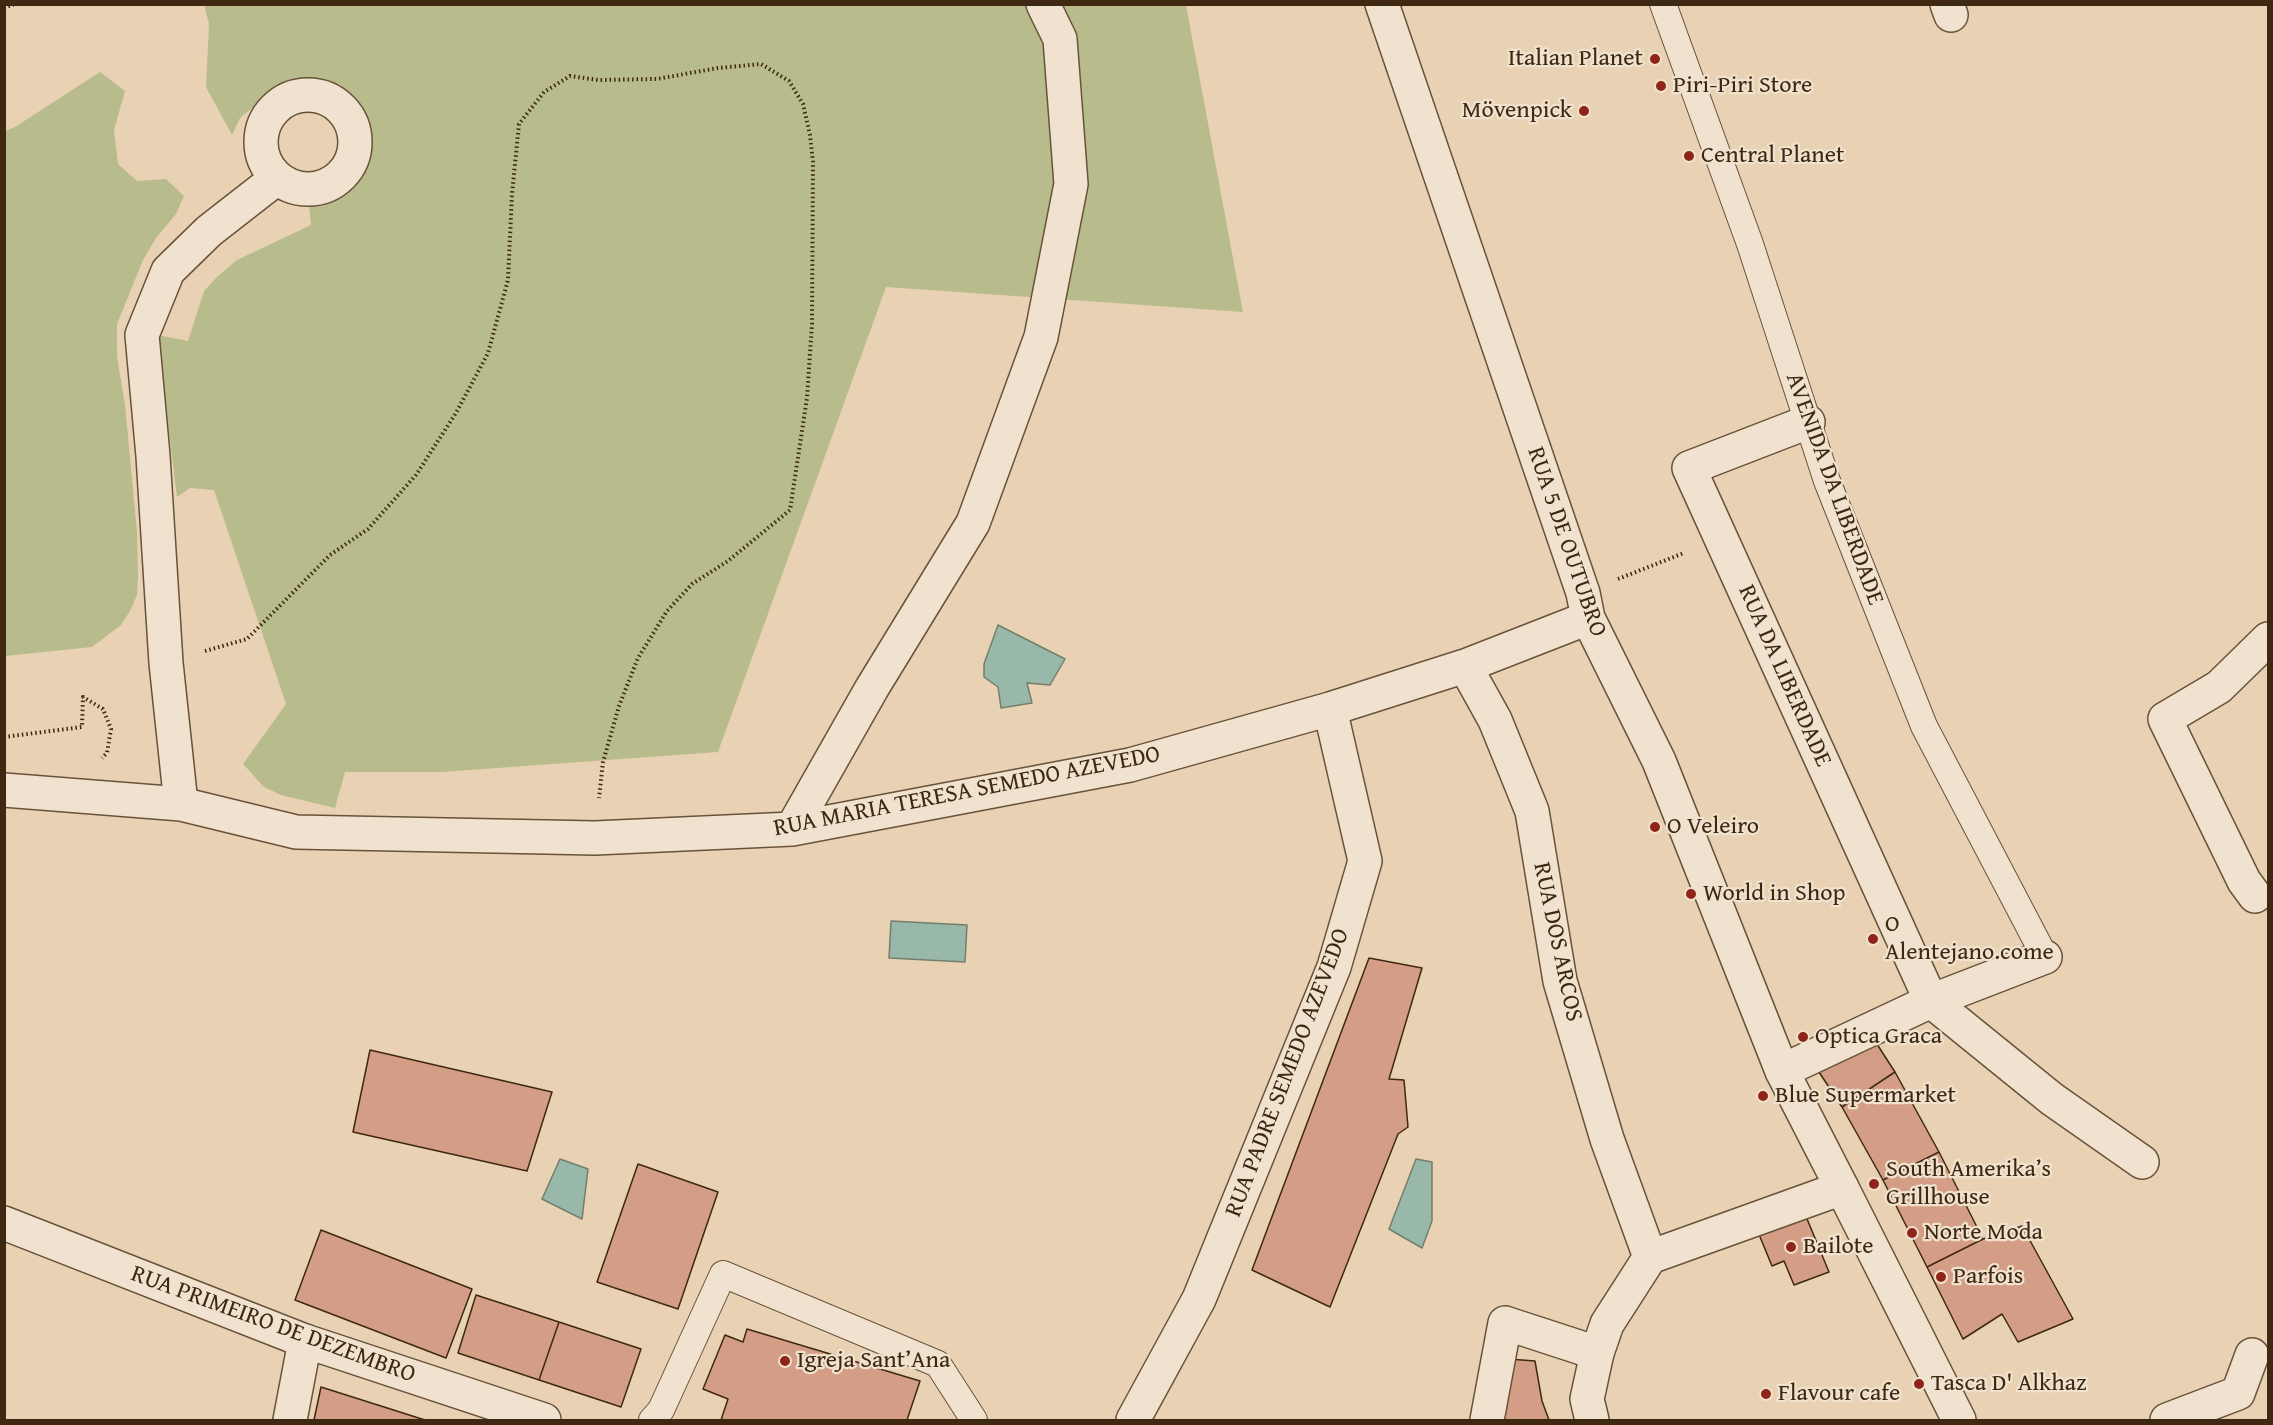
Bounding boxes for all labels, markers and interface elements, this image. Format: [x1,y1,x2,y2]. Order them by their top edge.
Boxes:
place label: Italian Planet [1508,45,1643,73]
marker: Italian Planet [1648,52,1662,66]
place label: Piri-Piri Store [1673,72,1812,100]
marker: Piri-Piri Store [1654,79,1668,93]
place label: Mövenpick [1462,97,1572,125]
marker: Mövenpick [1577,104,1591,118]
place label: Central Planet [1701,142,1844,170]
marker: Central Planet [1682,149,1696,163]
street label: AVENIDA DA LIBERDADE [1779,369,1889,609]
street label: RUA 5 DE OUTUBRO [1520,443,1612,641]
street label: RUA DA LIBERDADE [1731,581,1837,771]
street label: RUA MARIA TERESA SEMEDO AZEVEDO [771,740,1163,844]
place label: O Veleiro [1667,813,1759,841]
marker: O Veleiro [1648,820,1662,834]
street label: RUA DOS ARCOS [1526,860,1588,1024]
place label: World in Shop [1703,880,1845,908]
marker: World in Shop [1684,887,1698,901]
place label: O Alentejano.come [1885,911,2054,967]
street label: RUA PADRE SEMEDO AZEVEDO [1220,925,1356,1221]
marker: O Alentejano.come [1866,932,1880,946]
place label: Optica Graca [1815,1023,1942,1051]
marker: Optica Graca [1796,1030,1810,1044]
place label: Blue Supermarket [1775,1082,1956,1110]
marker: Blue Supermarket [1756,1089,1770,1103]
place label: South Amerika’s Grillhouse [1886,1156,2051,1212]
marker: South Amerika’s Grillhouse [1867,1177,1881,1191]
place label: Norte Moda [1924,1219,2043,1247]
marker: Norte Moda [1905,1226,1919,1240]
place label: Bailote [1803,1233,1873,1261]
marker: Bailote [1784,1240,1798,1254]
street label: RUA PRIMEIRO DE DEZEMBRO [127,1260,419,1390]
place label: Parfois [1953,1263,2023,1291]
marker: Parfois [1934,1270,1948,1284]
place label: Igreja Sant’Ana [797,1347,950,1375]
marker: Igreja Sant’Ana [778,1354,792,1368]
place label: Tasca D' Alkhaz [1931,1370,2086,1398]
marker: Tasca D' Alkhaz [1912,1377,1926,1391]
place label: Flavour cafe [1778,1380,1900,1408]
marker: Flavour cafe [1759,1387,1773,1401]

